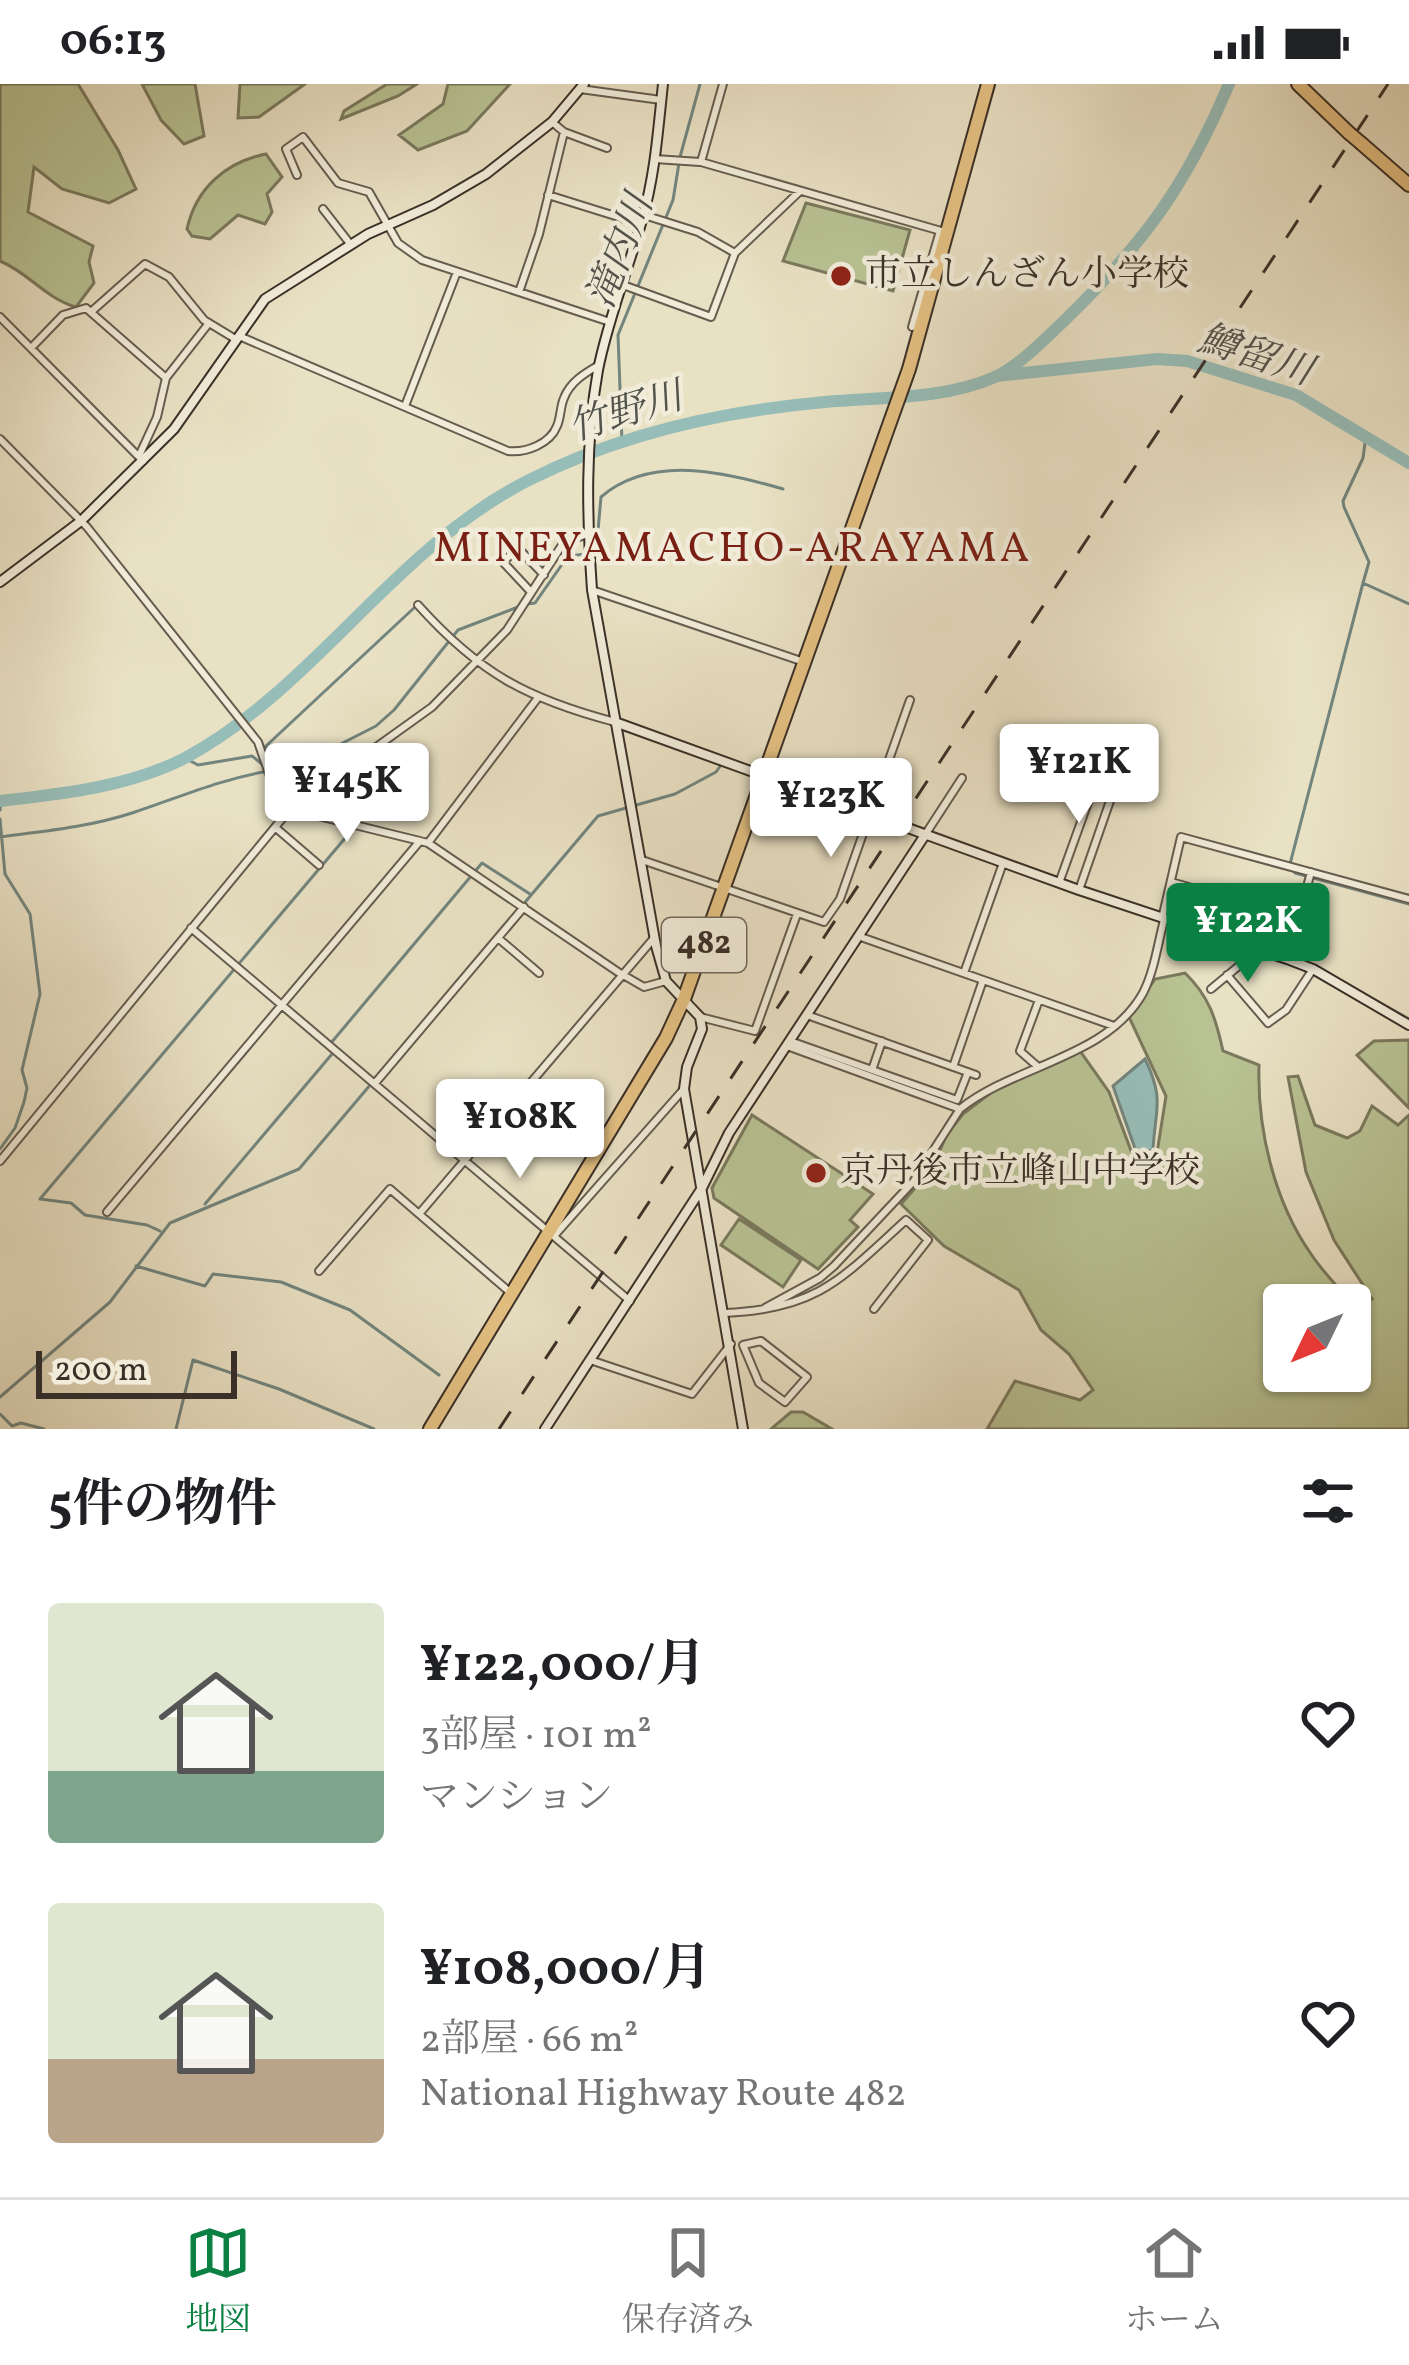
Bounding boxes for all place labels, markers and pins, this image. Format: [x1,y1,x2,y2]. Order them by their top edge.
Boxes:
place label: 市立しんざん小学校 [865,251,1189,301]
marker: 市立しんざん小学校 [828,263,854,289]
pin: ¥121K [995,724,1163,826]
pin: ¥145K [263,743,431,845]
pin: ¥123K [747,758,915,860]
pin: ¥122K [1164,883,1332,985]
pin: ¥108K [436,1079,604,1181]
place label: 京丹後市立峰山中学校 [840,1148,1200,1198]
marker: 京丹後市立峰山中学校 [803,1160,829,1186]

